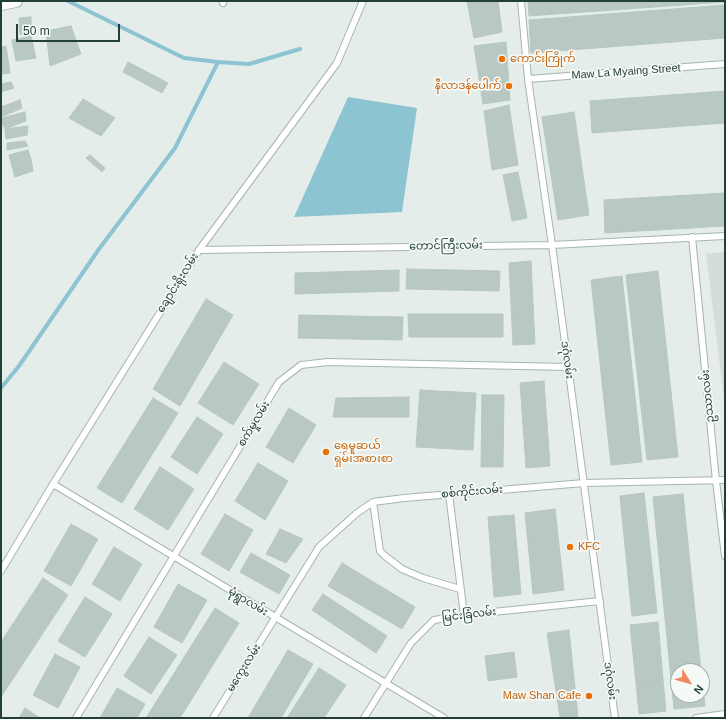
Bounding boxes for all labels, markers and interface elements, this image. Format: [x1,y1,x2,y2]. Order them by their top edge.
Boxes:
scale bar [18,16,122,42]
text: 50 m [23,24,50,38]
place label: ကောင်းကြိုက် [510,52,575,66]
marker: ကောင်းကြိုက် [497,54,507,64]
street label: Maw La Myaing Street [571,62,681,82]
place label: နီလာဒန်ပေါက် [434,79,501,93]
marker: နီလာဒန်ပေါက် [504,81,514,91]
street label: တောင်ကြီးလမ်း [409,239,483,253]
street label: ချောင်းရိုးလမ်း [154,251,202,315]
street label: ဒဂုံလမ်း [558,340,576,380]
street label: ဥဿာလမ်း [699,369,717,423]
street label: စက်မှုလမ်း [235,399,273,449]
place label: ရွှေမူဆယ် ရှမ်းအစားစာ [334,439,393,465]
marker: ရွှေမူဆယ် ရှမ်းအစားစာ [321,447,331,457]
street label: စစ်ကိုင်းလမ်း [441,483,503,501]
place label: KFC [578,540,600,554]
marker: KFC [565,542,575,552]
street label: မုံရွာလမ်း [226,585,270,619]
street label: မြင်းခြံလမ်း [441,605,497,625]
street label: မကွေးလမ်း [224,642,264,694]
street label: ဒဂုံလမ်း [601,661,619,701]
north arrow [670,663,710,703]
text: N [692,683,706,696]
place label: Maw Shan Cafe [503,689,581,703]
marker: Maw Shan Cafe [584,691,594,701]

